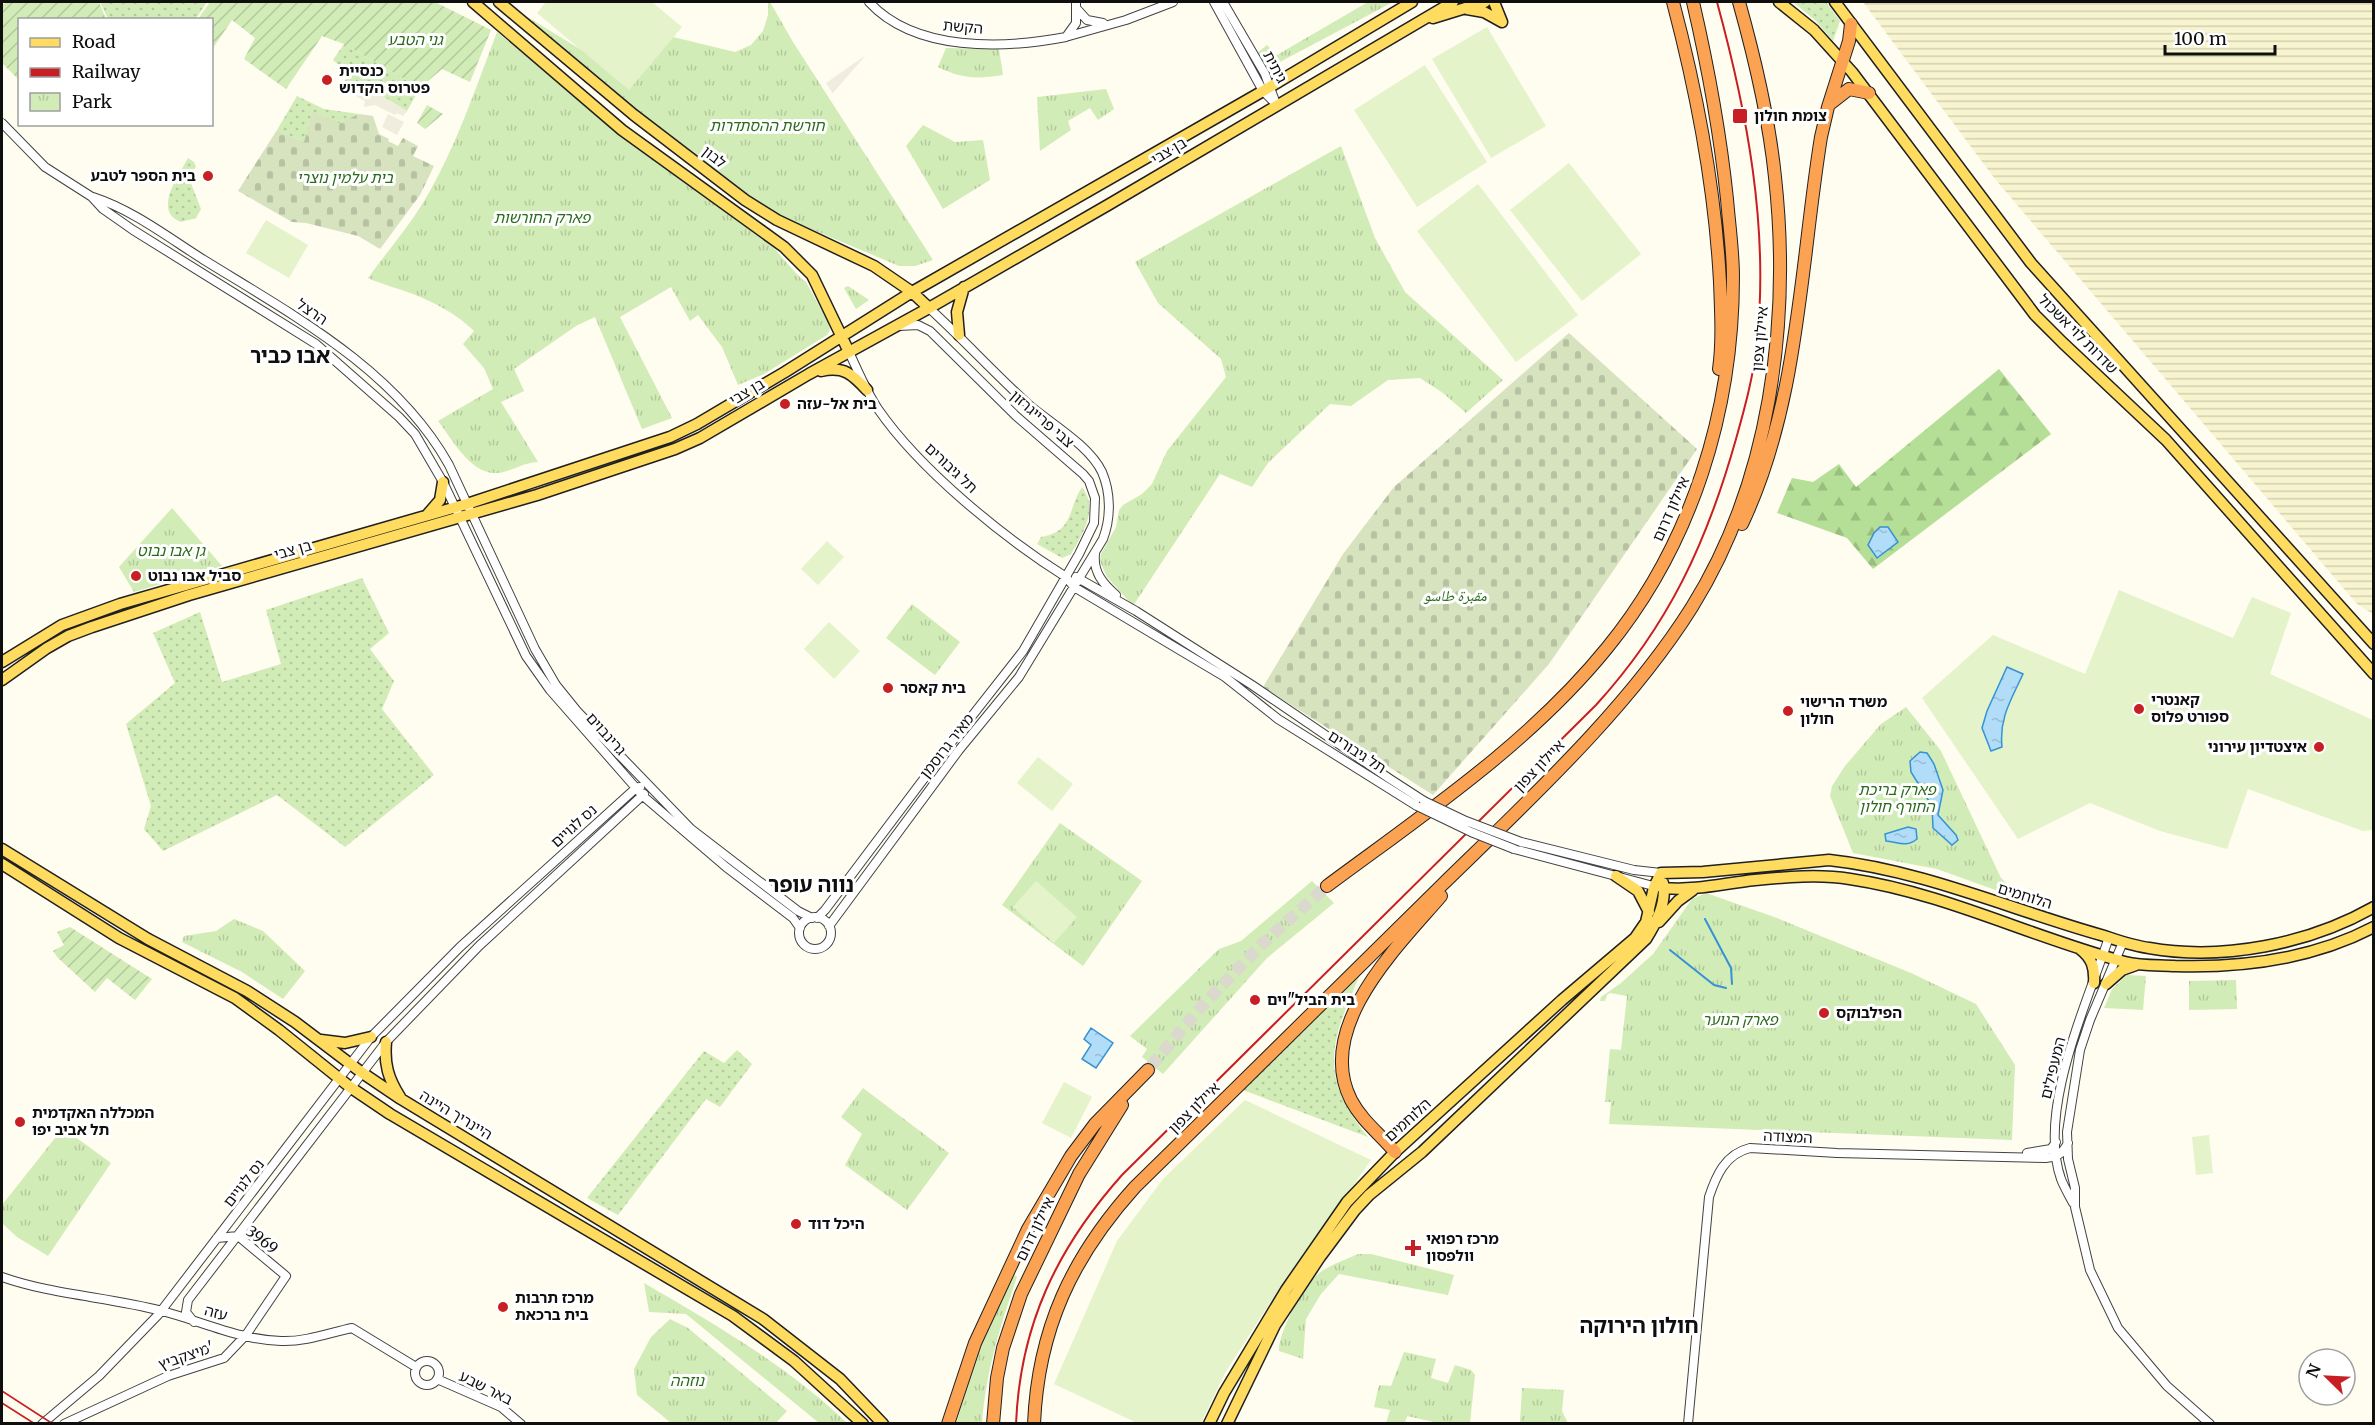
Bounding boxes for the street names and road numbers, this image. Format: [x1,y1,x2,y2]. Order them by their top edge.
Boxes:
street label: הקשת [942,15,984,38]
street label: גיתית [1259,47,1292,86]
street label: בן צבי [1148,132,1190,169]
street label: לבון [699,141,730,172]
street label: שדרות לוי אשכול [2035,290,2122,377]
street label: הרצל [293,294,331,329]
street label: איילון צפון [1747,306,1772,372]
street label: בן צבי [726,373,768,410]
street label: צבי פרייגרזון [1007,386,1078,451]
street label: תל גיבורים [921,438,982,497]
street label: איילון דרום [1648,473,1693,544]
street label: בן צבי [272,535,314,564]
street label: גרינבוים [582,708,631,759]
street label: מאיר גרוסמן [915,709,978,782]
street label: תל גיבורים [1325,726,1390,777]
street label: איילון צפון [1509,736,1568,796]
street label: נס לגויים [547,800,601,851]
street label: הלוחמים [1996,878,2055,913]
street label: המעפילים [2036,1035,2069,1101]
street label: איילון צפון [1164,1078,1223,1137]
street label: היינריך היינה [417,1085,496,1144]
street label: הלוחמים [1381,1094,1435,1145]
street label: המצודה [1763,1126,1813,1147]
street label: נס לגויים [219,1155,268,1210]
street label: איילון דרום [1011,1194,1058,1264]
street label: 3969 [243,1221,282,1258]
street label: עזה [202,1300,230,1325]
street label: מיצקביץ' [156,1337,216,1374]
street label: באר שבע [456,1366,517,1409]

